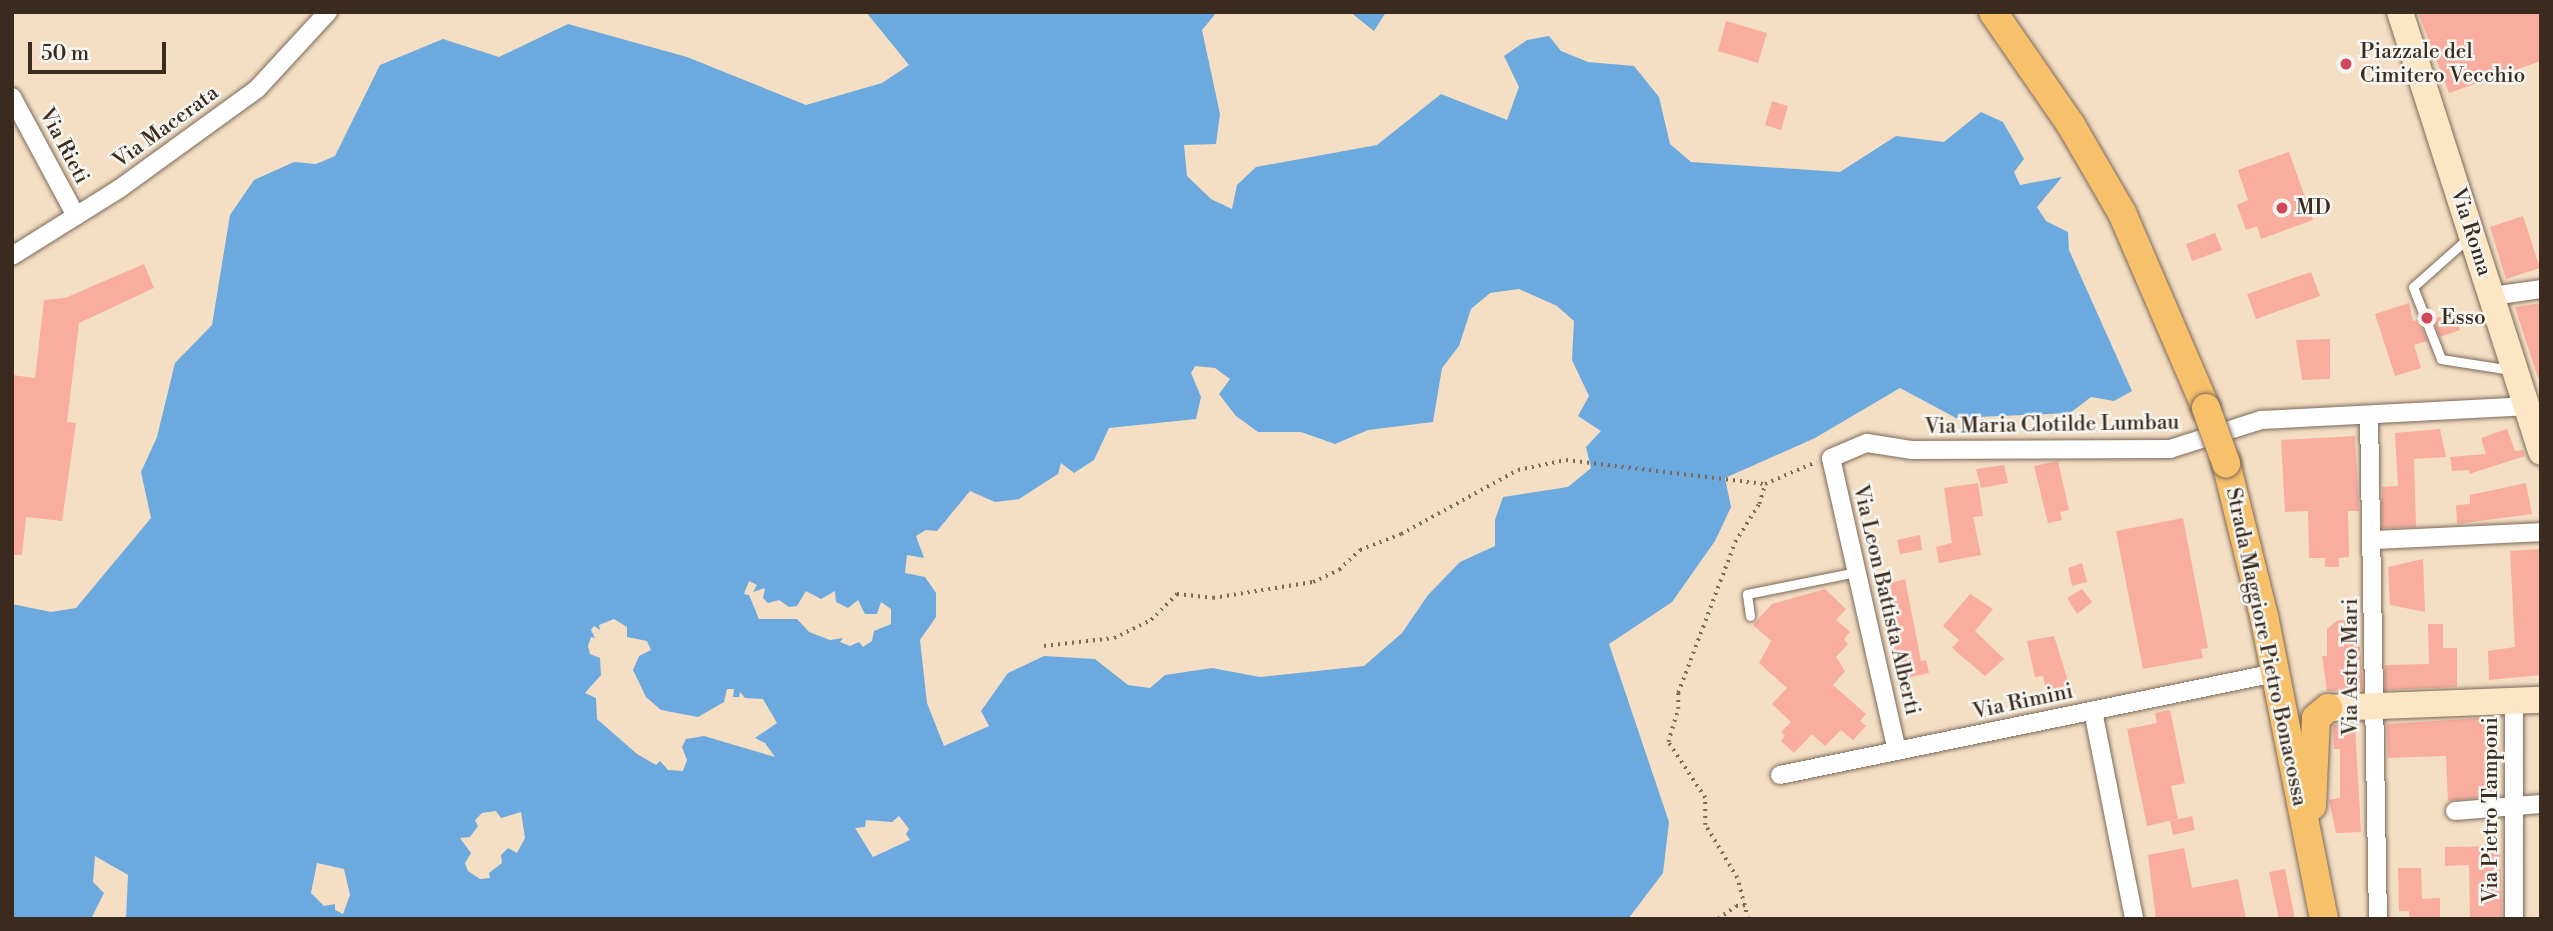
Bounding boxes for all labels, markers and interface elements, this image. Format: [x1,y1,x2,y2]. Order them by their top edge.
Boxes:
scale bar [32,28,170,72]
place label: Piazzale del Cimitero Vecchio [2360,39,2525,89]
text: 50 m [41,41,89,67]
marker: Piazzale del Cimitero Vecchio [2338,56,2354,72]
street label: Via Macerata [108,80,224,174]
street label: Via Rieti [34,104,94,188]
street label: Via Roma [2445,185,2497,279]
place label: MD [2296,195,2331,221]
marker: MD [2274,200,2290,216]
place label: Esso [2441,305,2486,331]
marker: Esso [2419,310,2435,326]
street label: Via Maria Clotilde Lumbau [1924,410,2180,440]
street label: Via Leon Battista Alberti [1847,483,1925,717]
street label: Strada Maggiore Pietro Bonacossa [2220,485,2312,809]
street label: Via Astro Mari [2338,598,2364,736]
street label: Via Rimini [1971,679,2075,725]
street label: Via Pietro Tamponi [2478,717,2504,903]

